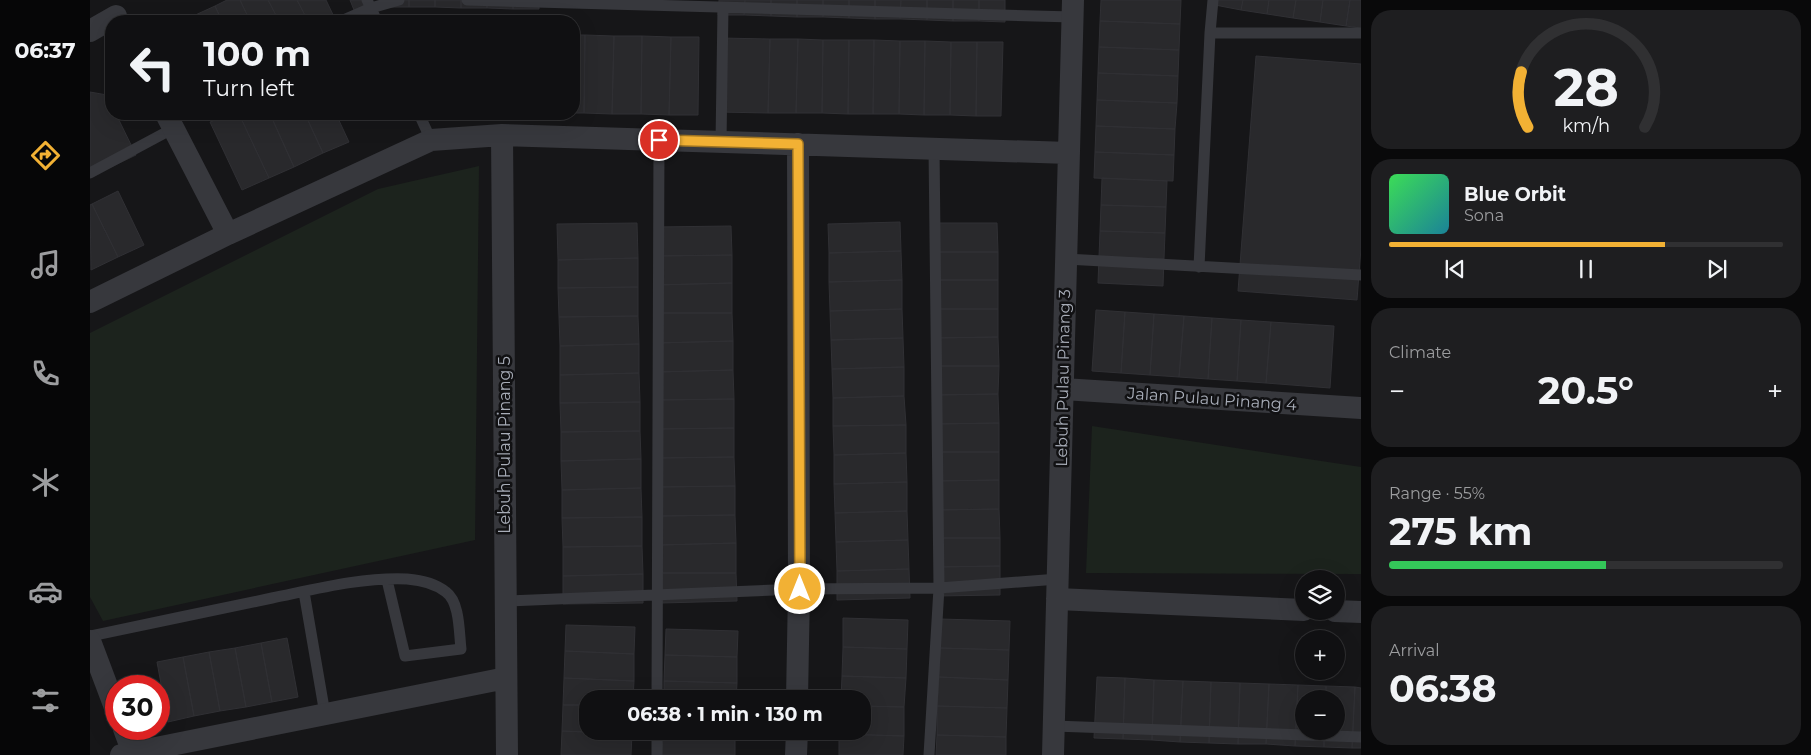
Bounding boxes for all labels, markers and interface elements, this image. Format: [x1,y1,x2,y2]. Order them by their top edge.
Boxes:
text: 100 m [203,32,311,75]
icon: left [120,35,185,100]
text: 06:37 [14,37,76,64]
text: 28 [1553,56,1619,119]
text: Turn left [203,75,295,102]
text: km/h [1562,115,1610,136]
pin [638,119,680,161]
icon: arrive [645,126,673,154]
icon: directions [28,138,63,173]
text: Blue Orbit [1464,183,1566,206]
text: Sona [1464,206,1504,225]
icon: music [28,247,63,282]
icon: previous [1441,255,1469,283]
icon: pause [1572,255,1600,283]
icon: next [1703,255,1731,283]
street label: Lebuh Pulau Pinang 3 [1052,289,1074,467]
text: Climate [1389,343,1451,362]
icon: phone [28,356,63,391]
street label: Lebuh Pulau Pinang 5 [495,356,514,534]
text: 20.5° [1538,367,1634,414]
text: − [1389,374,1405,408]
text: + [1767,374,1783,408]
street label: Jalan Pulau Pinang 4 [1126,384,1298,414]
icon: climate [28,465,63,500]
text: Range · 55% [1389,484,1485,503]
text: 275 km [1389,508,1532,555]
position arrow [773,562,825,614]
map controls [1295,570,1345,740]
button: layers [1295,570,1345,620]
icon: car [28,574,63,609]
button: + [1295,630,1345,680]
text: Arrival [1389,641,1439,660]
text: 06:38 [1389,665,1497,712]
speed limit sign: 30 [105,675,170,740]
icon: filters [28,683,63,718]
button: − [1295,690,1345,740]
text: 06:38 · 1 min · 130 m [627,703,823,726]

